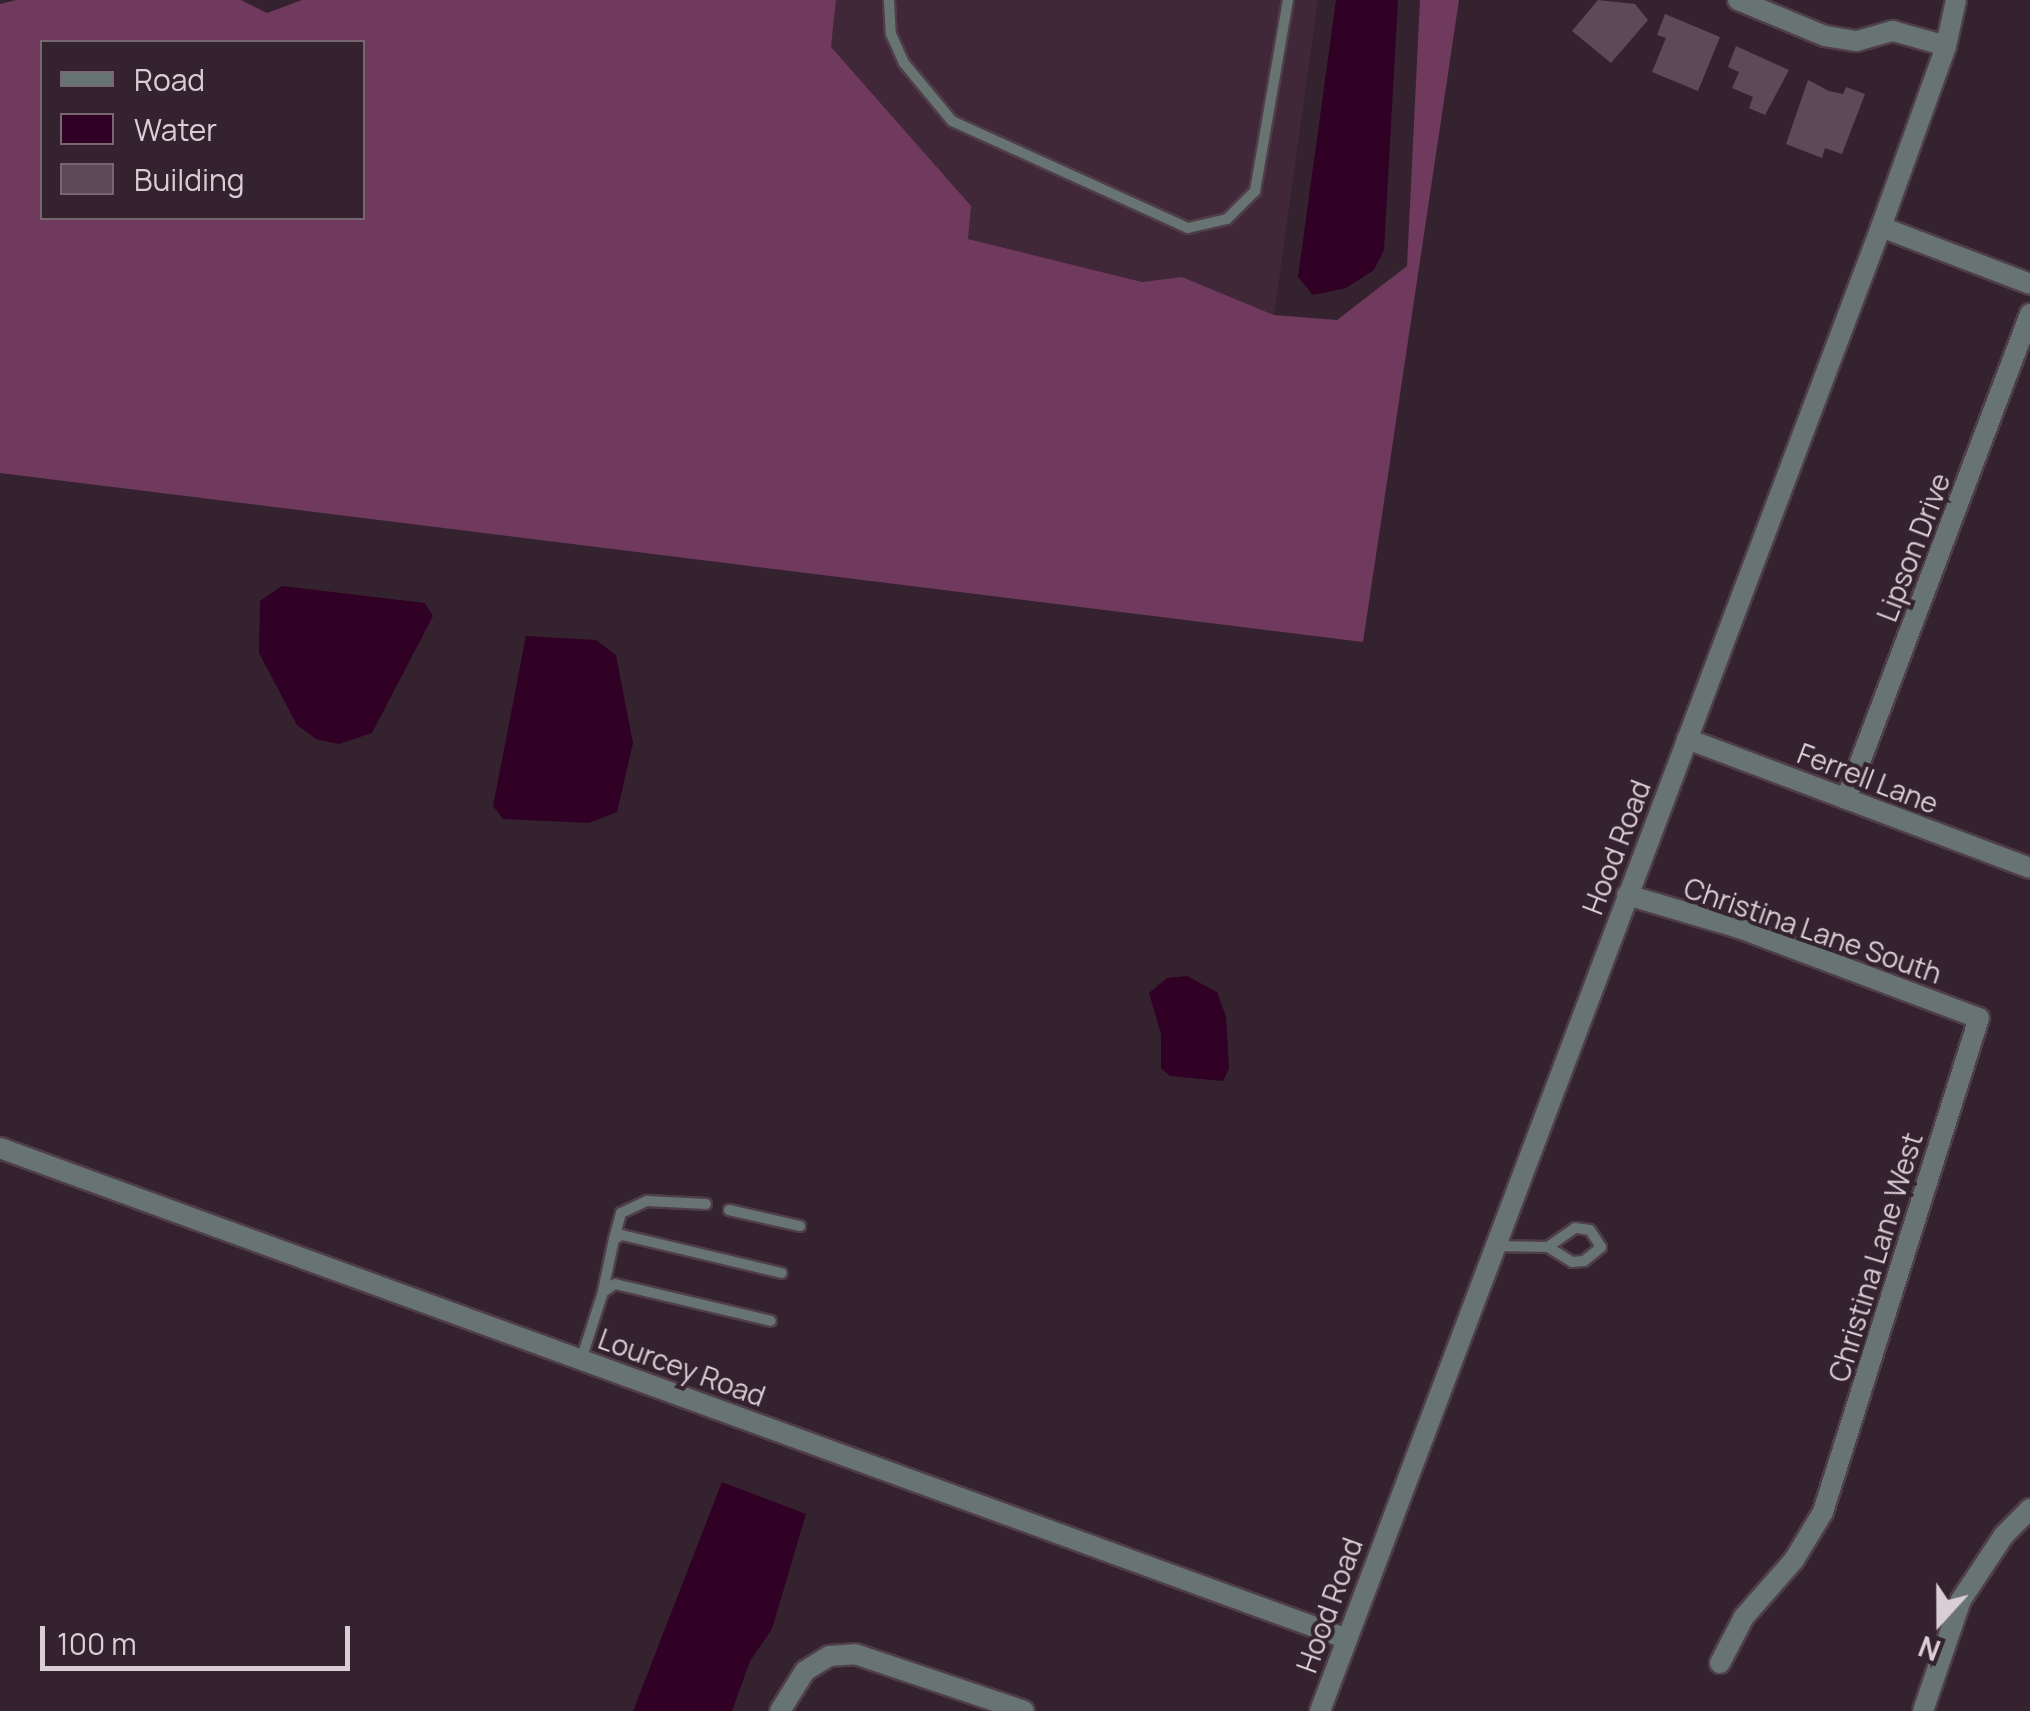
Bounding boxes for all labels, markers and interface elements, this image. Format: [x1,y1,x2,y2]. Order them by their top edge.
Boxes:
legend [40,40,365,220]
text: Road [134,59,205,100]
text: Water [134,109,217,150]
text: Building [134,159,245,200]
street label: Lipson Drive [1869,468,1957,626]
street label: Ferrell Lane [1793,736,1943,820]
street label: Hood Road [1575,775,1657,919]
street label: Christina Lane South [1680,870,1946,990]
street label: Christina Lane West [1821,1128,1929,1386]
street label: Lourcey Road [594,1321,770,1413]
street label: Hood Road [1289,1533,1369,1677]
north arrow [1890,1571,1990,1671]
scale bar [45,1606,355,1668]
text: 100 m [57,1623,137,1664]
text: N [1913,1628,1945,1670]

